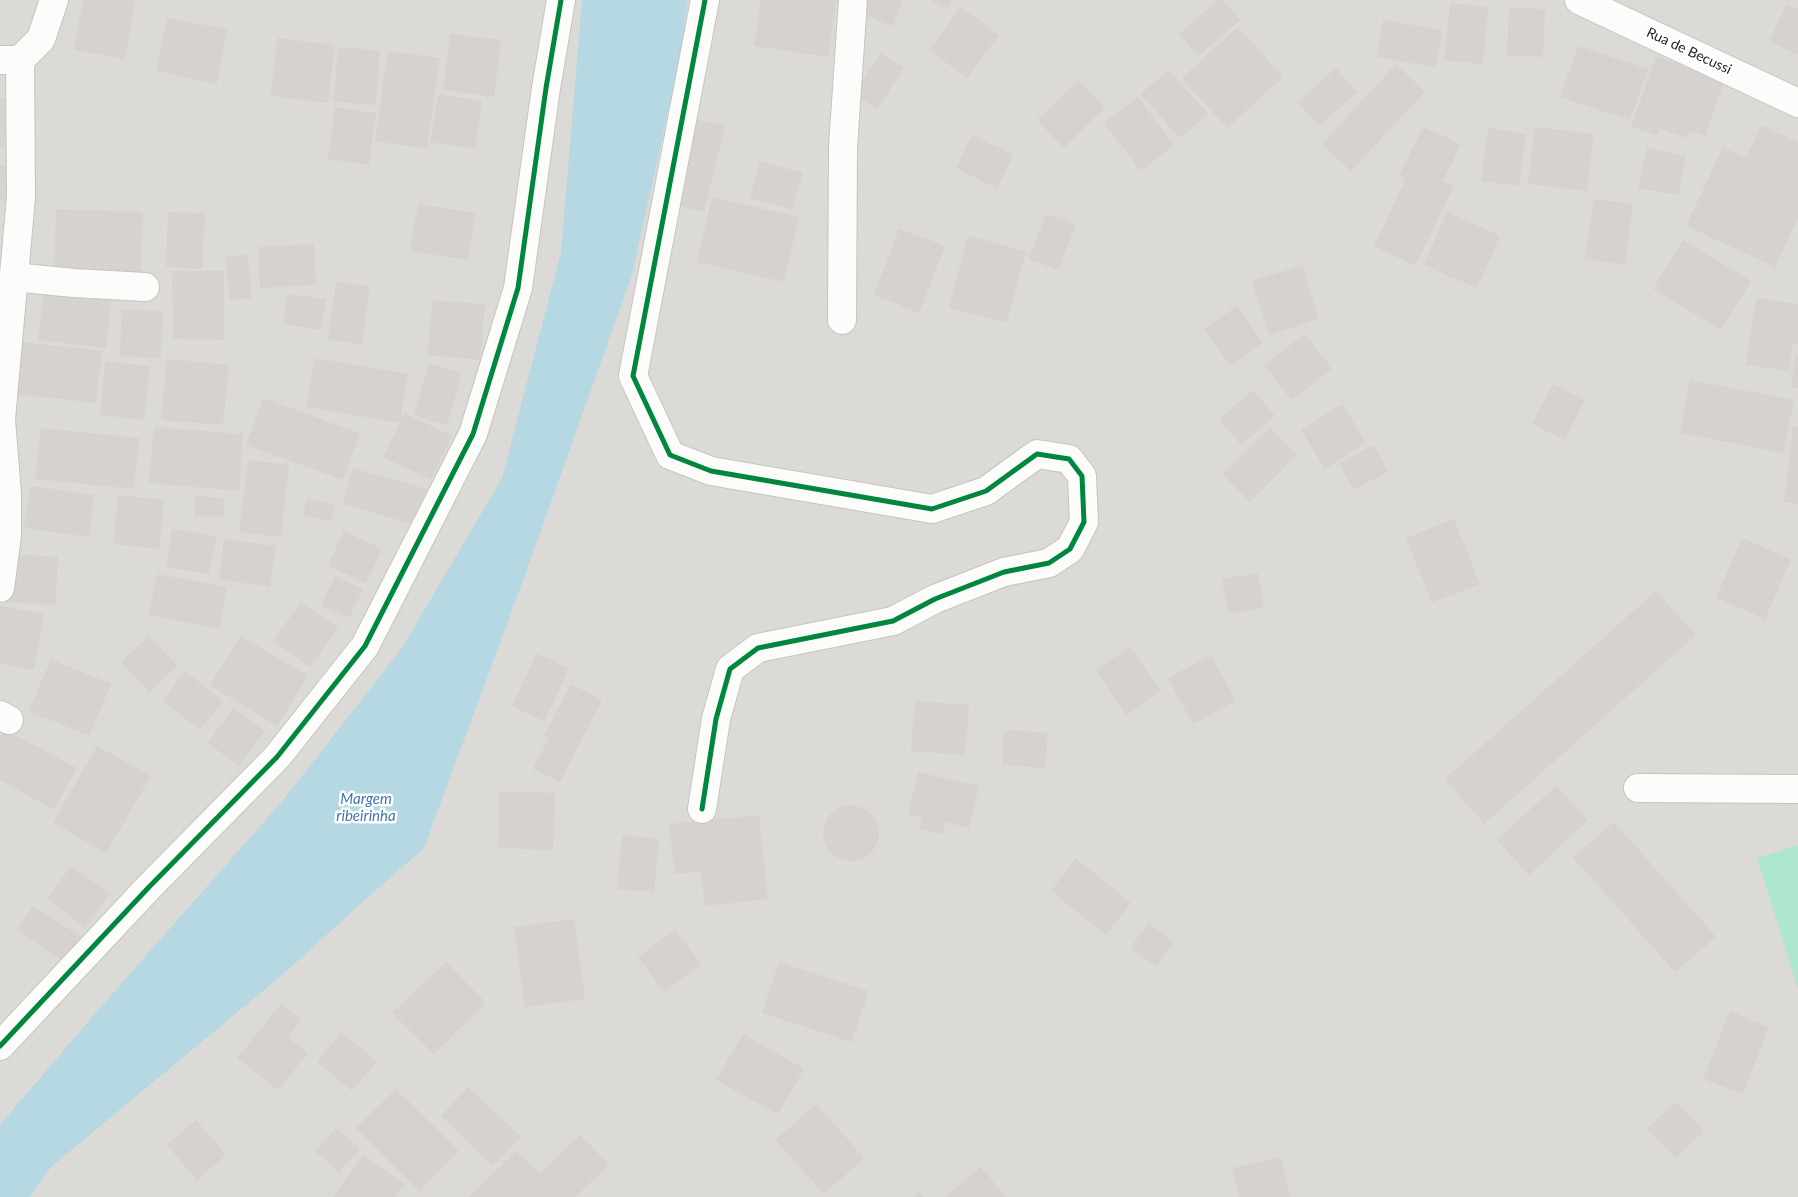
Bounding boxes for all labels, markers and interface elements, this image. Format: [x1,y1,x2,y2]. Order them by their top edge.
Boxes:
street label: Rua de Becussi [1644,24,1734,78]
water label: Margem ribeirinha [336,790,396,825]

